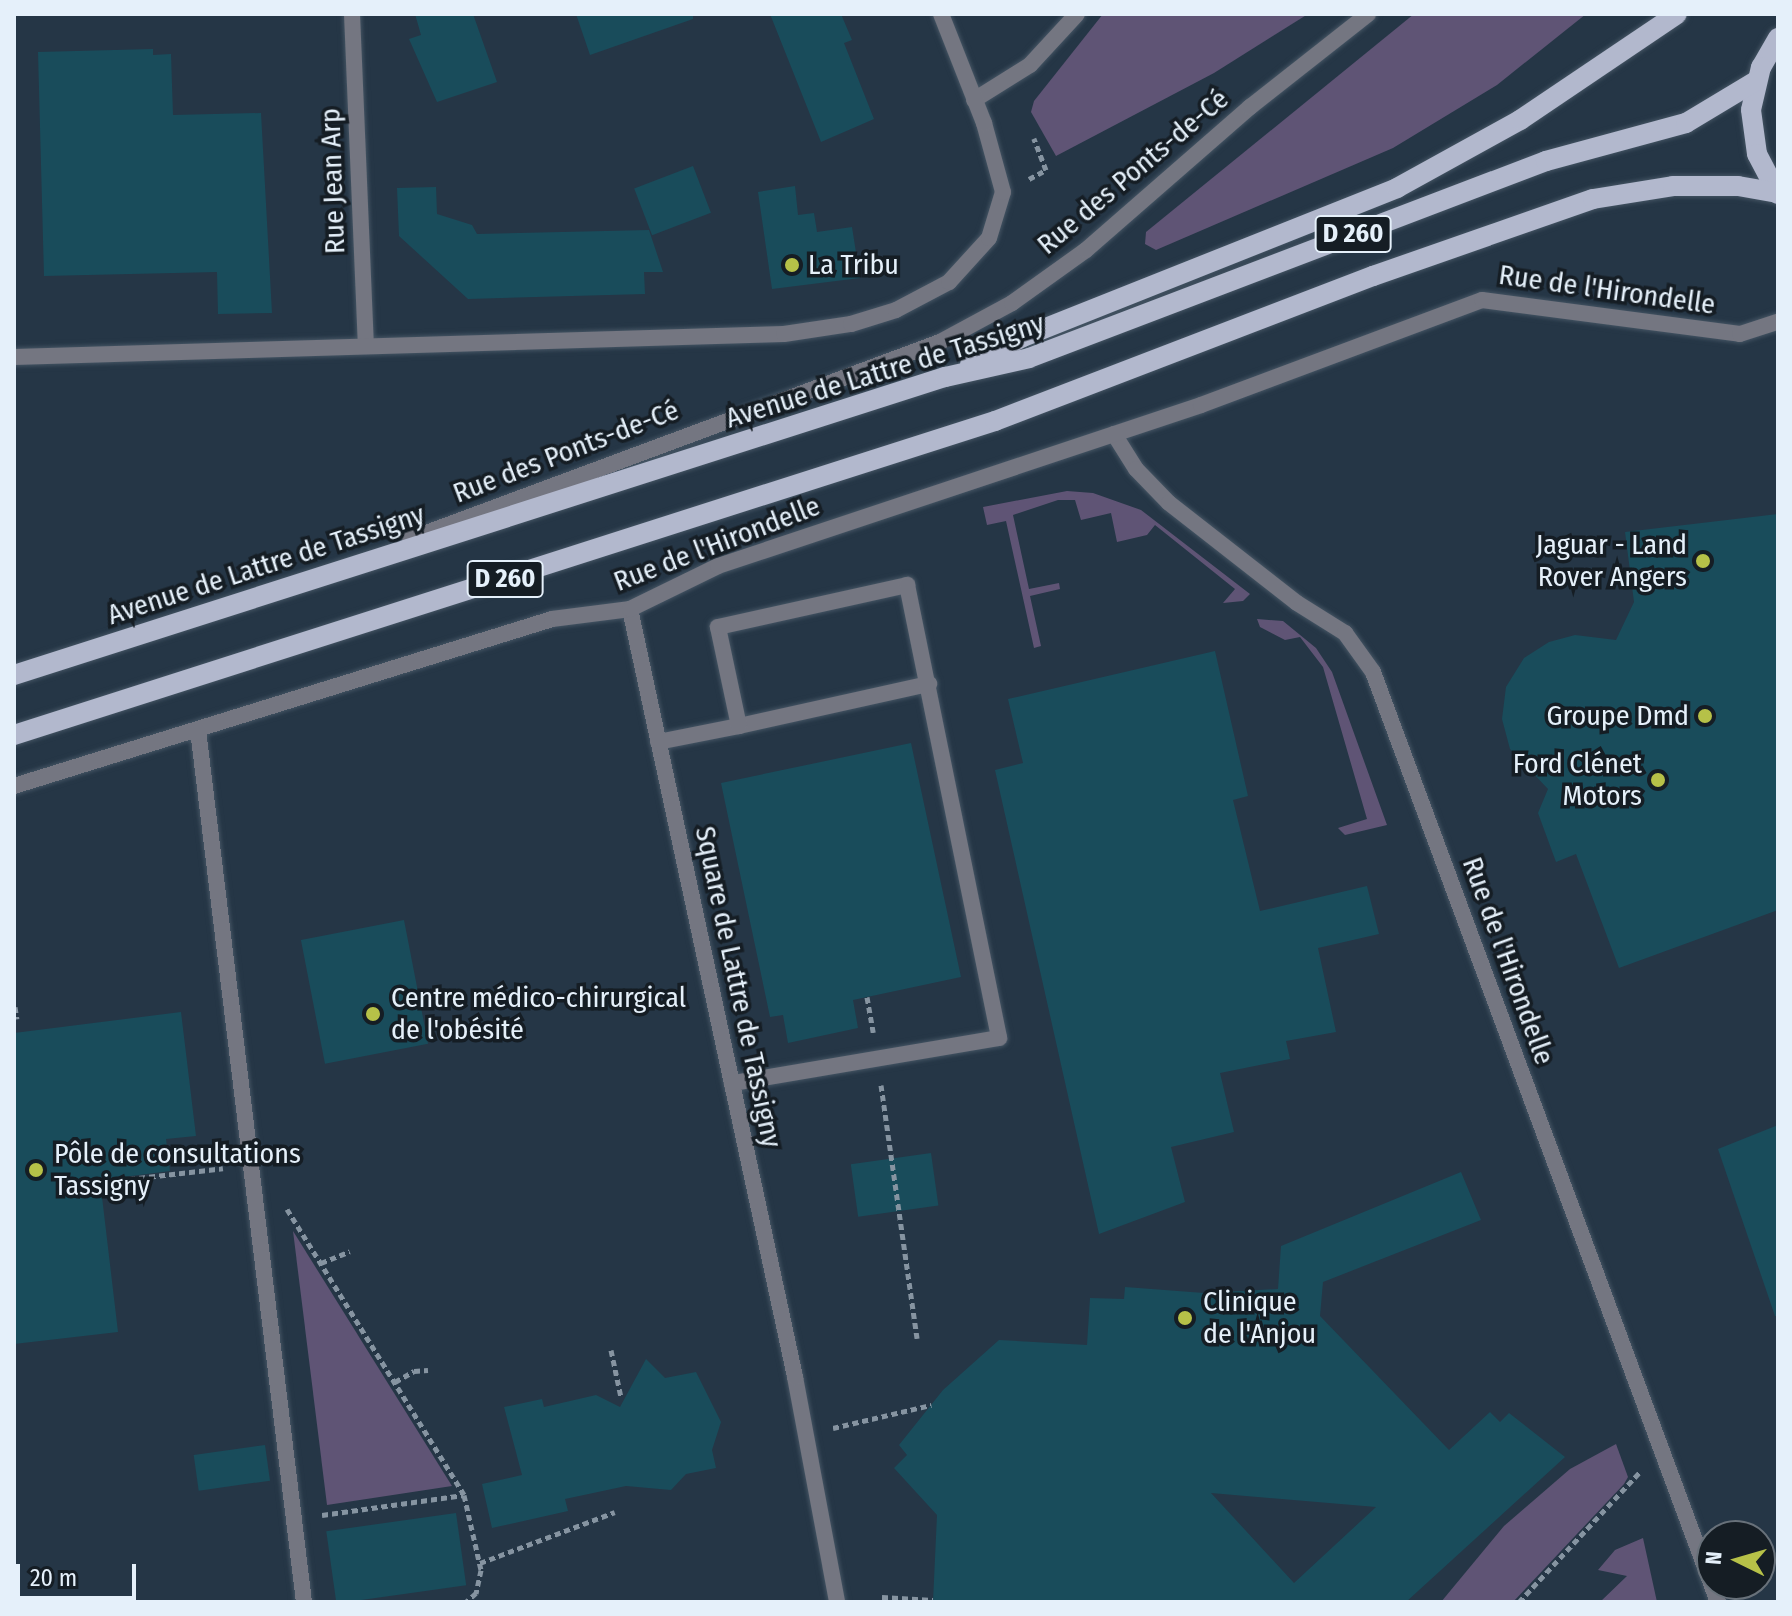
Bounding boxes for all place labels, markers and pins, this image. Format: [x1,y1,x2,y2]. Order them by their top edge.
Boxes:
place label: La Tribu [808,248,899,282]
marker: La Tribu [783,256,801,274]
place label: Jaguar - Land Rover Angers [1536,528,1687,594]
marker: Jaguar - Land Rover Angers [1694,552,1712,570]
place label: Groupe Dmd [1546,699,1689,733]
marker: Groupe Dmd [1696,707,1714,725]
place label: Ford Clénet Motors [1513,747,1642,813]
marker: Ford Clénet Motors [1649,771,1667,789]
place label: Centre médico-chirurgical de l'obésité [391,981,686,1047]
marker: Centre médico-chirurgical de l'obésité [362,1003,384,1025]
place label: Pôle de consultations Tassigny [54,1137,301,1203]
marker: Pôle de consultations Tassigny [25,1159,47,1181]
place label: Clinique de l'Anjou [1203,1285,1316,1351]
marker: Clinique de l'Anjou [1174,1307,1196,1329]

